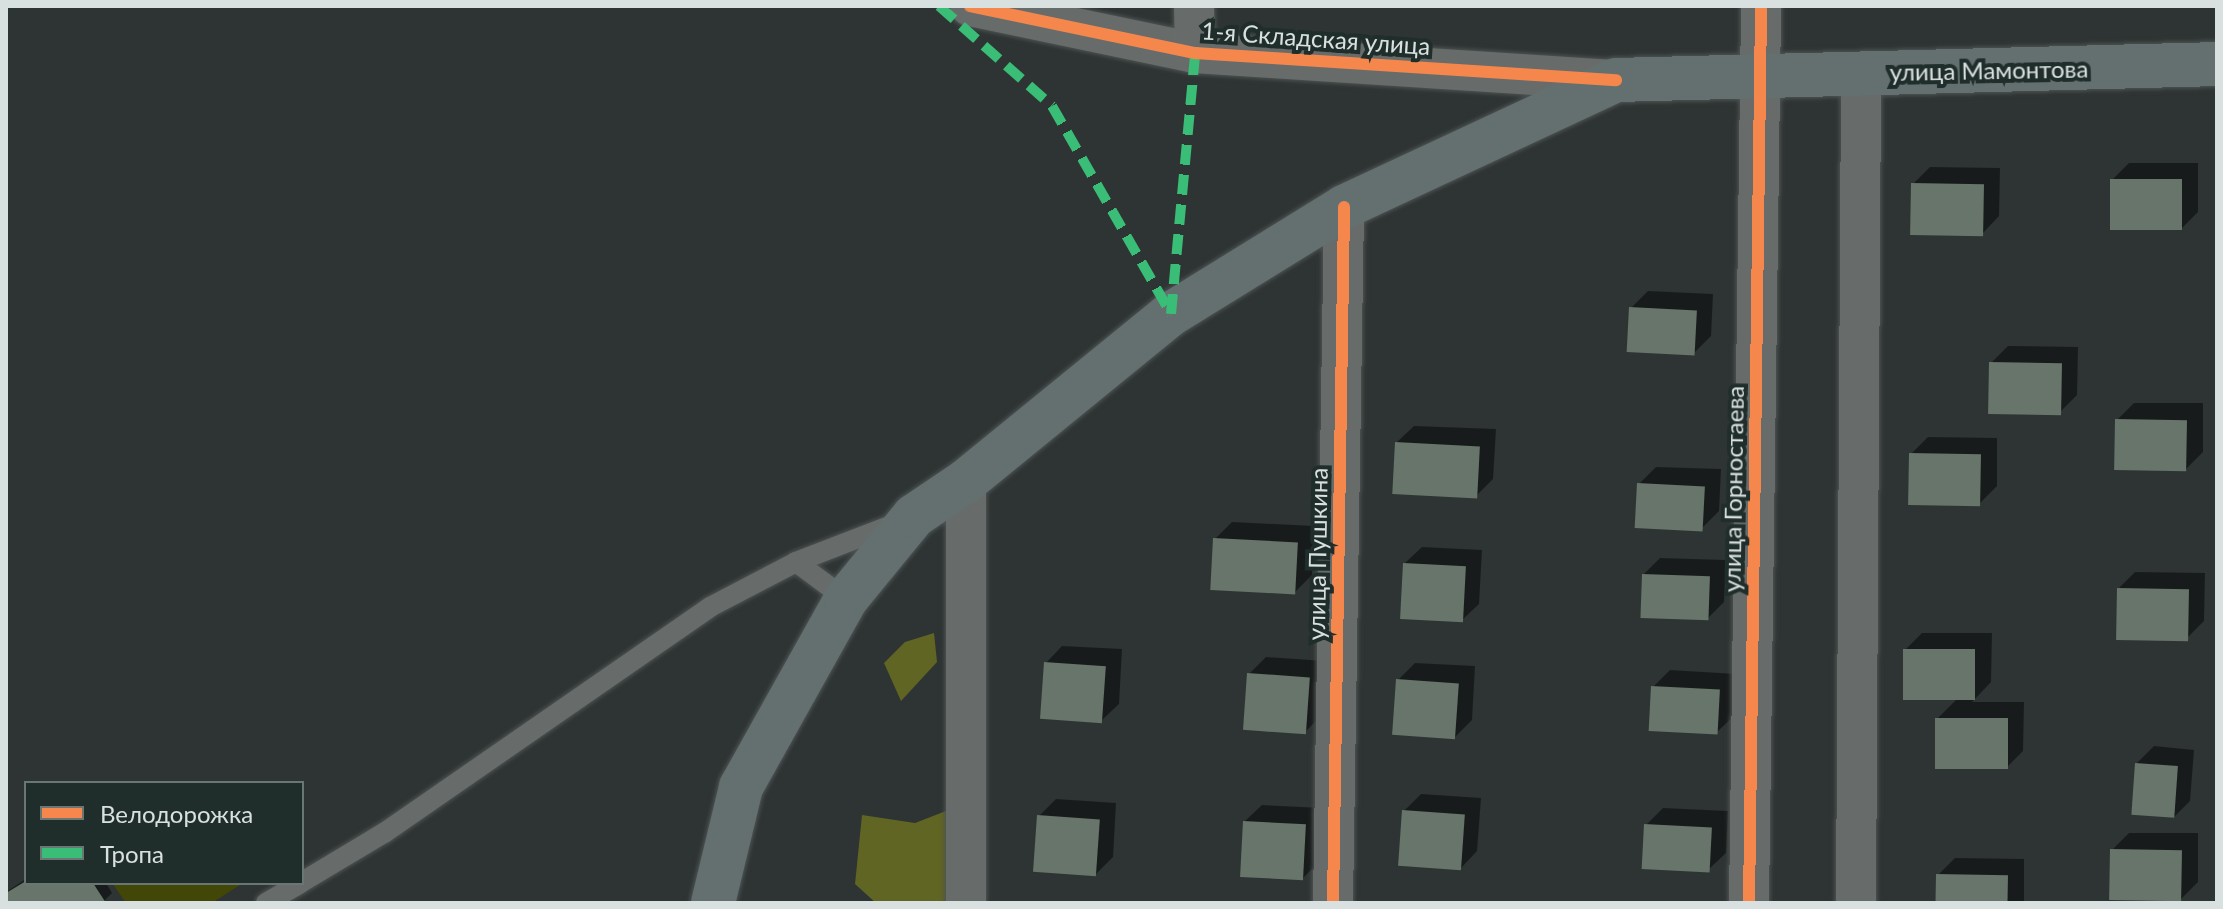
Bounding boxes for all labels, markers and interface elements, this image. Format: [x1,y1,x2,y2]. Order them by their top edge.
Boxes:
street label: 1-я Складская улица [1201,16,1431,60]
street label: улица Мамонтова [1889,54,2089,86]
street label: улица Горностаева [1717,385,1749,593]
street label: улица Пушкина [1301,467,1333,641]
legend [24,781,304,885]
text: Велодорожка [100,799,253,828]
text: Тропа [100,839,164,868]

